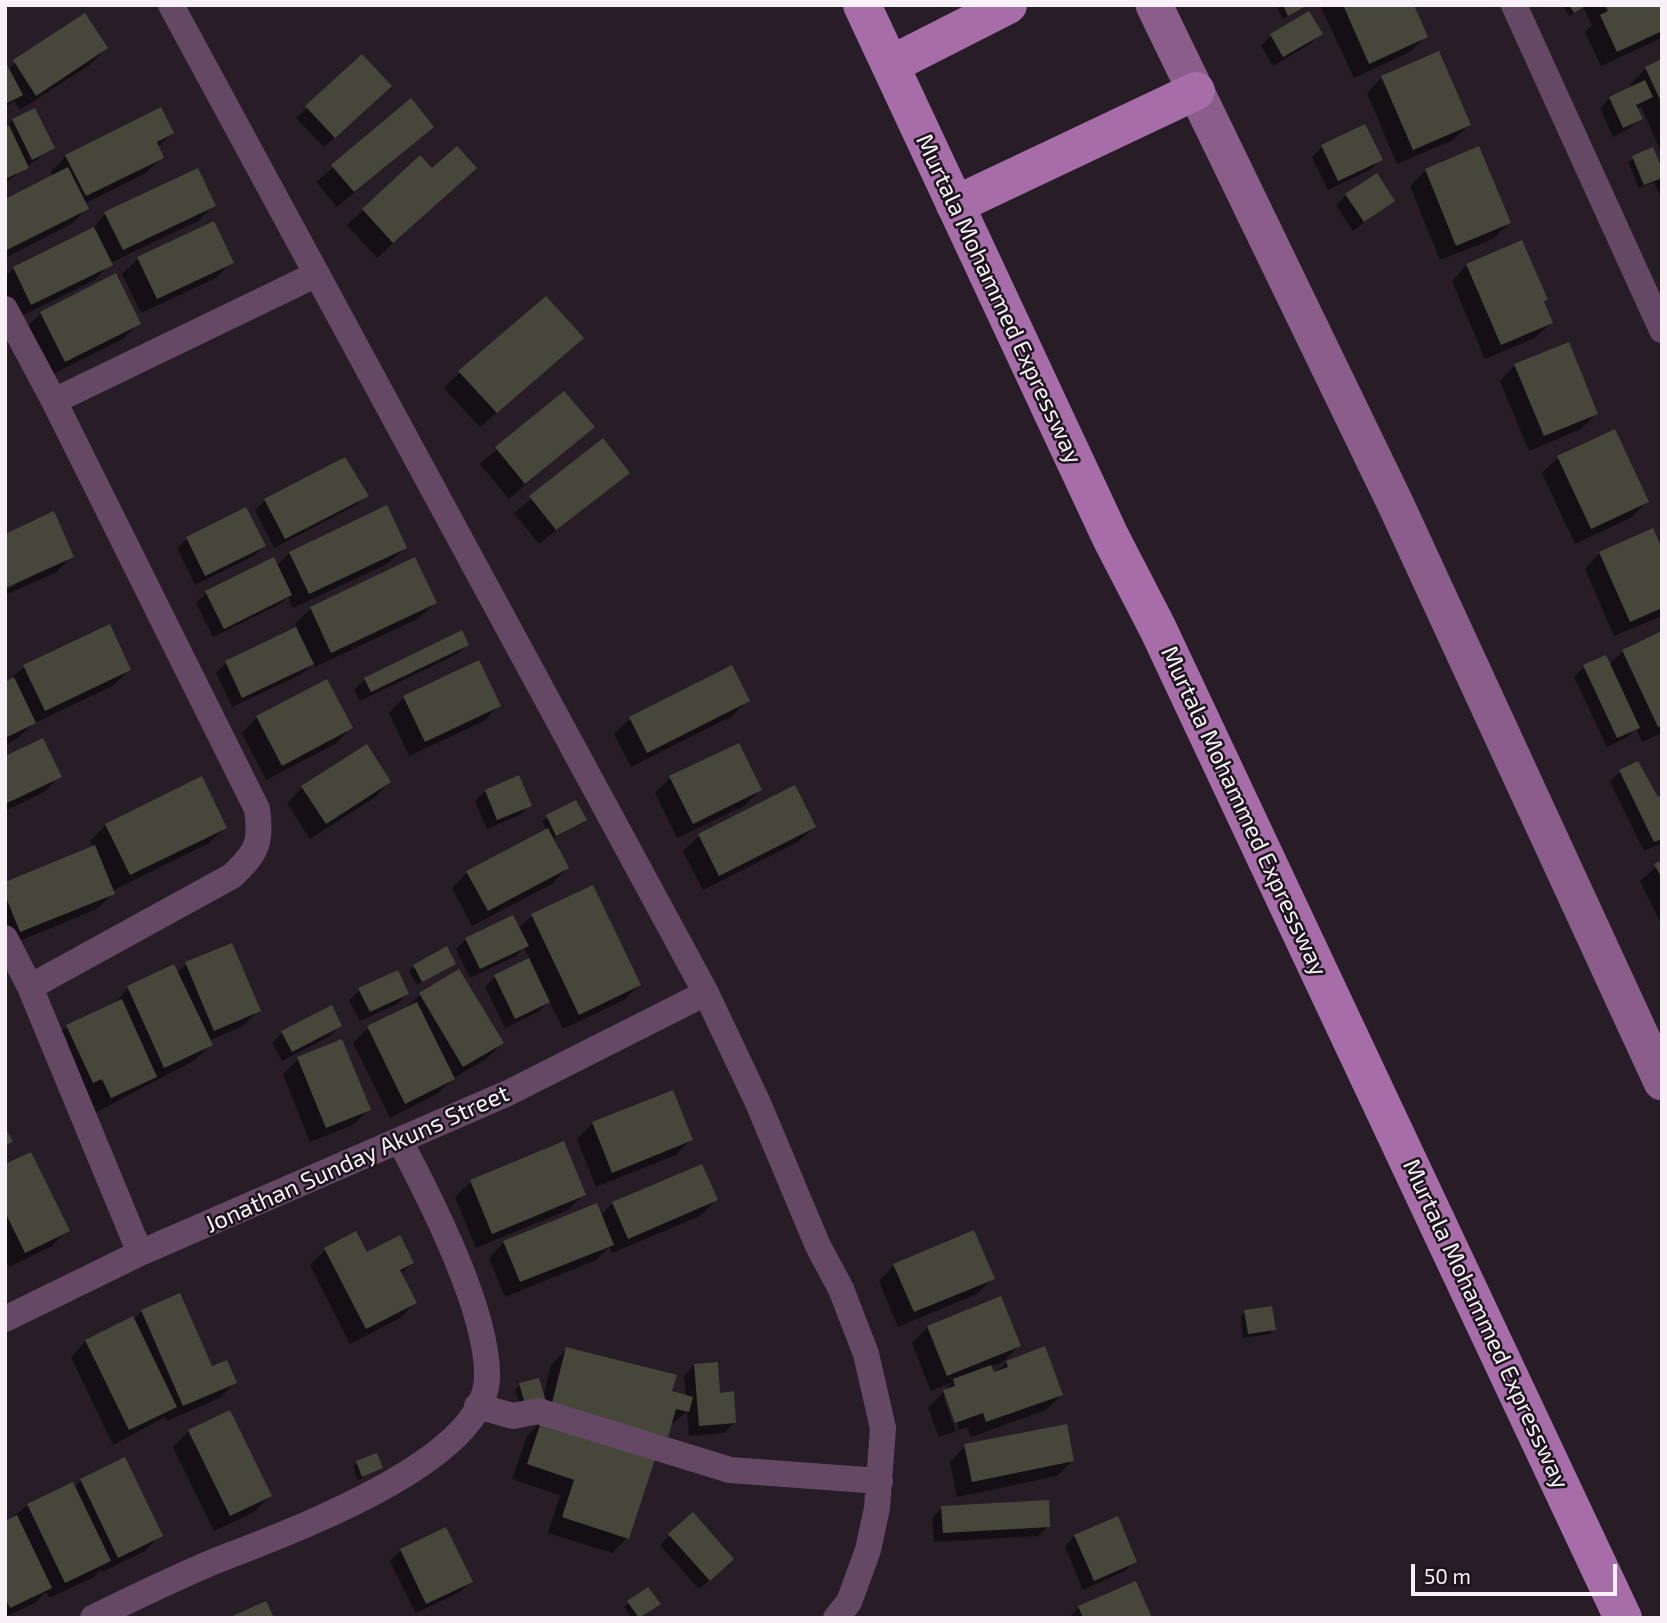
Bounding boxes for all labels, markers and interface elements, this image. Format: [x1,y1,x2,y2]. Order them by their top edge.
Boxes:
street label: Murtala Mohammed Expressway [910,130,1088,468]
street label: Murtala Mohammed Expressway [1155,642,1333,980]
street label: Jonathan Sunday Akuns Street [201,1079,513,1239]
street label: Murtala Mohammed Expressway [1397,1155,1575,1493]
scale bar [1415,1550,1622,1594]
text: 50 m [1424,1563,1471,1588]

